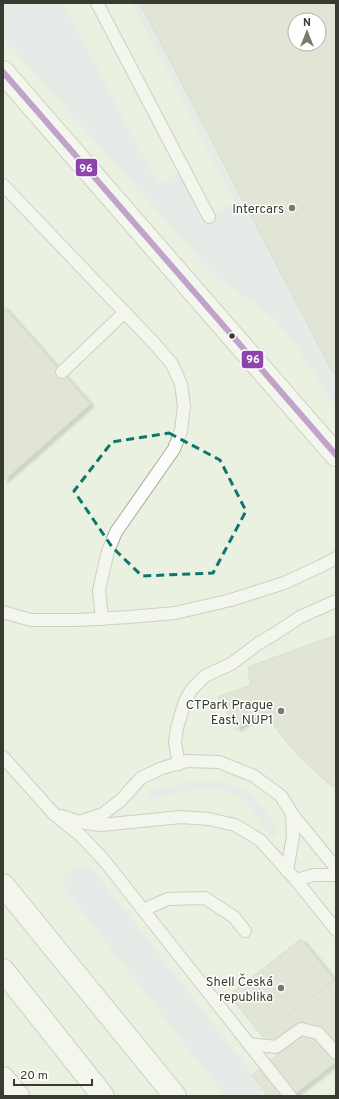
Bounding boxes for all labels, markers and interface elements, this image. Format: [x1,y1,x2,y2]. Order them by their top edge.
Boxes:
north arrow [287,12,327,52]
text: N [303,16,311,30]
line badge: 96 [75,158,98,177]
text: 96 [79,162,93,176]
place label: Intercars [232,202,284,218]
marker: Intercars [287,203,297,213]
unlabelled marker [227,331,237,341]
line badge: 96 [241,350,264,369]
text: 96 [246,353,260,367]
place label: CTPark Prague East, NUP1 [186,698,273,729]
marker: CTPark Prague East, NUP1 [276,706,286,716]
place label: Shell Česká republika [206,973,273,1006]
marker: Shell Česká republika [276,983,286,993]
scale bar [14,1061,92,1087]
text: 20 m [20,1068,48,1084]

